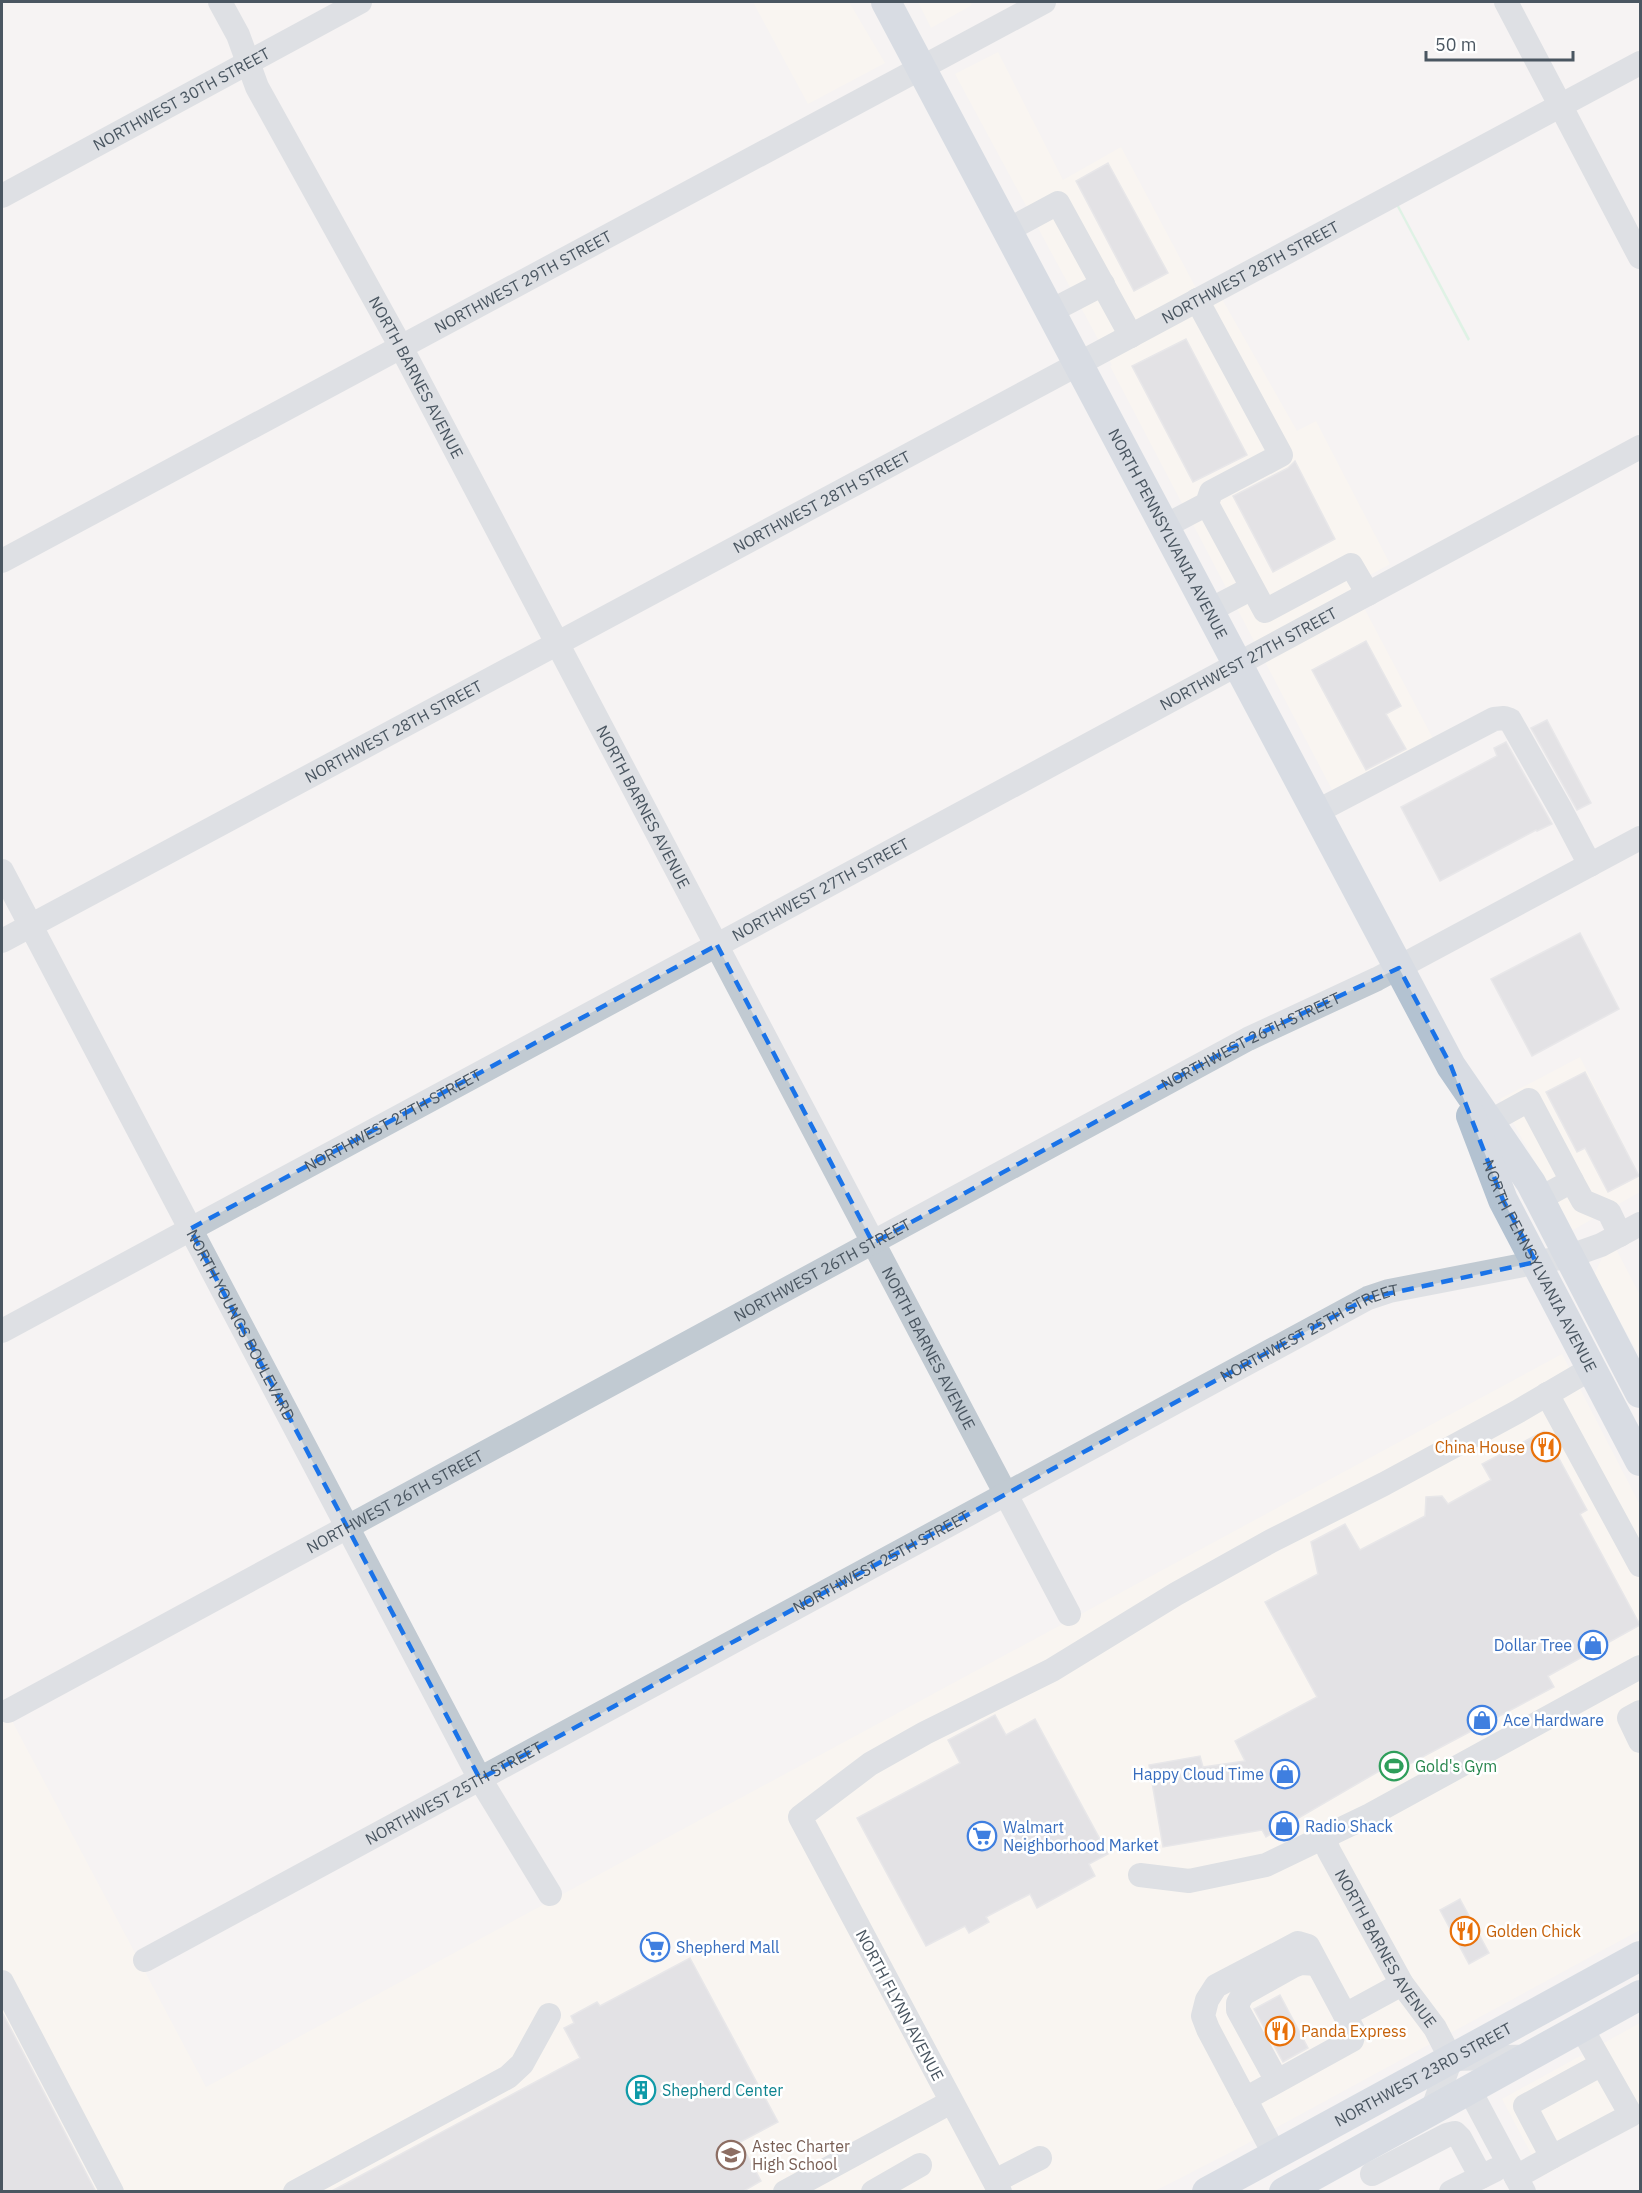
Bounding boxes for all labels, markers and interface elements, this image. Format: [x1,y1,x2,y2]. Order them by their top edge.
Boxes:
scale bar [1426,24,1573,62]
text: 50 m [1435,33,1477,56]
street label: NORTHWEST 30TH STREET [89,43,273,155]
street label: NORTHWEST 28TH STREET [1158,216,1342,328]
street label: NORTHWEST 29TH STREET [431,226,615,337]
street label: NORTH BARNES AVENUE [365,292,468,462]
street label: NORTH PENNSYLVANIA AVENUE [1104,425,1232,642]
street label: NORTHWEST 28TH STREET [730,446,914,557]
street label: NORTHWEST 27TH STREET [1156,603,1340,714]
street label: NORTHWEST 28TH STREET [301,676,485,787]
street label: NORTH BARNES AVENUE [592,722,695,892]
street label: NORTHWEST 27TH STREET [728,833,912,945]
street label: NORTHWEST 26TH STREET [1157,987,1344,1094]
street label: NORTHWEST 27TH STREET [301,1064,485,1176]
street label: NORTH PENNSYLVANIA AVENUE [1478,1157,1601,1375]
street label: NORTHWEST 26TH STREET [730,1214,914,1326]
street label: NORTH YOUNGS BOULEVARD [182,1226,300,1424]
street label: NORTH BARNES AVENUE [878,1263,980,1433]
street label: NORTHWEST 25TH STREET [1216,1279,1400,1386]
restaurant icon: China House [1530,1431,1562,1463]
place label: China House [1435,1437,1525,1457]
street label: NORTHWEST 26TH STREET [303,1445,487,1557]
street label: NORTHWEST 25TH STREET [789,1506,973,1618]
shop icon: Dollar Tree [1577,1629,1609,1661]
place label: Dollar Tree [1494,1635,1572,1655]
shop icon: Ace Hardware [1466,1704,1498,1736]
place label: Ace Hardware [1503,1710,1604,1730]
street label: NORTHWEST 25TH STREET [362,1737,546,1849]
sports icon: Gold's Gym [1378,1750,1410,1782]
place label: Gold's Gym [1415,1756,1497,1776]
shop icon: Happy Cloud Time [1269,1758,1301,1790]
place label: Happy Cloud Time [1133,1764,1264,1784]
shop icon: Radio Shack [1268,1810,1300,1842]
place label: Radio Shack [1305,1816,1394,1836]
place label: Walmart Neighborhood Market [1003,1817,1159,1855]
supermarket icon: Walmart Neighborhood Market [966,1820,998,1852]
street label: NORTH BARNES AVENUE [1331,1866,1441,2031]
restaurant icon: Golden Chick [1449,1915,1481,1947]
place label: Golden Chick [1486,1921,1581,1941]
street label: NORTH FLYNN AVENUE [852,1926,948,2084]
supermarket icon: Shepherd Mall [639,1931,671,1963]
place label: Shepherd Mall [676,1937,779,1957]
restaurant icon: Panda Express [1264,2015,1296,2047]
street label: NORTHWEST 23RD STREET [1331,2018,1515,2131]
place label: Panda Express [1301,2021,1407,2041]
building icon: Shepherd Center [625,2074,657,2106]
place label: Shepherd Center [662,2080,783,2100]
place label: Astec Charter High School [752,2136,850,2174]
school or university icon: Astec Charter High School [715,2139,747,2171]

